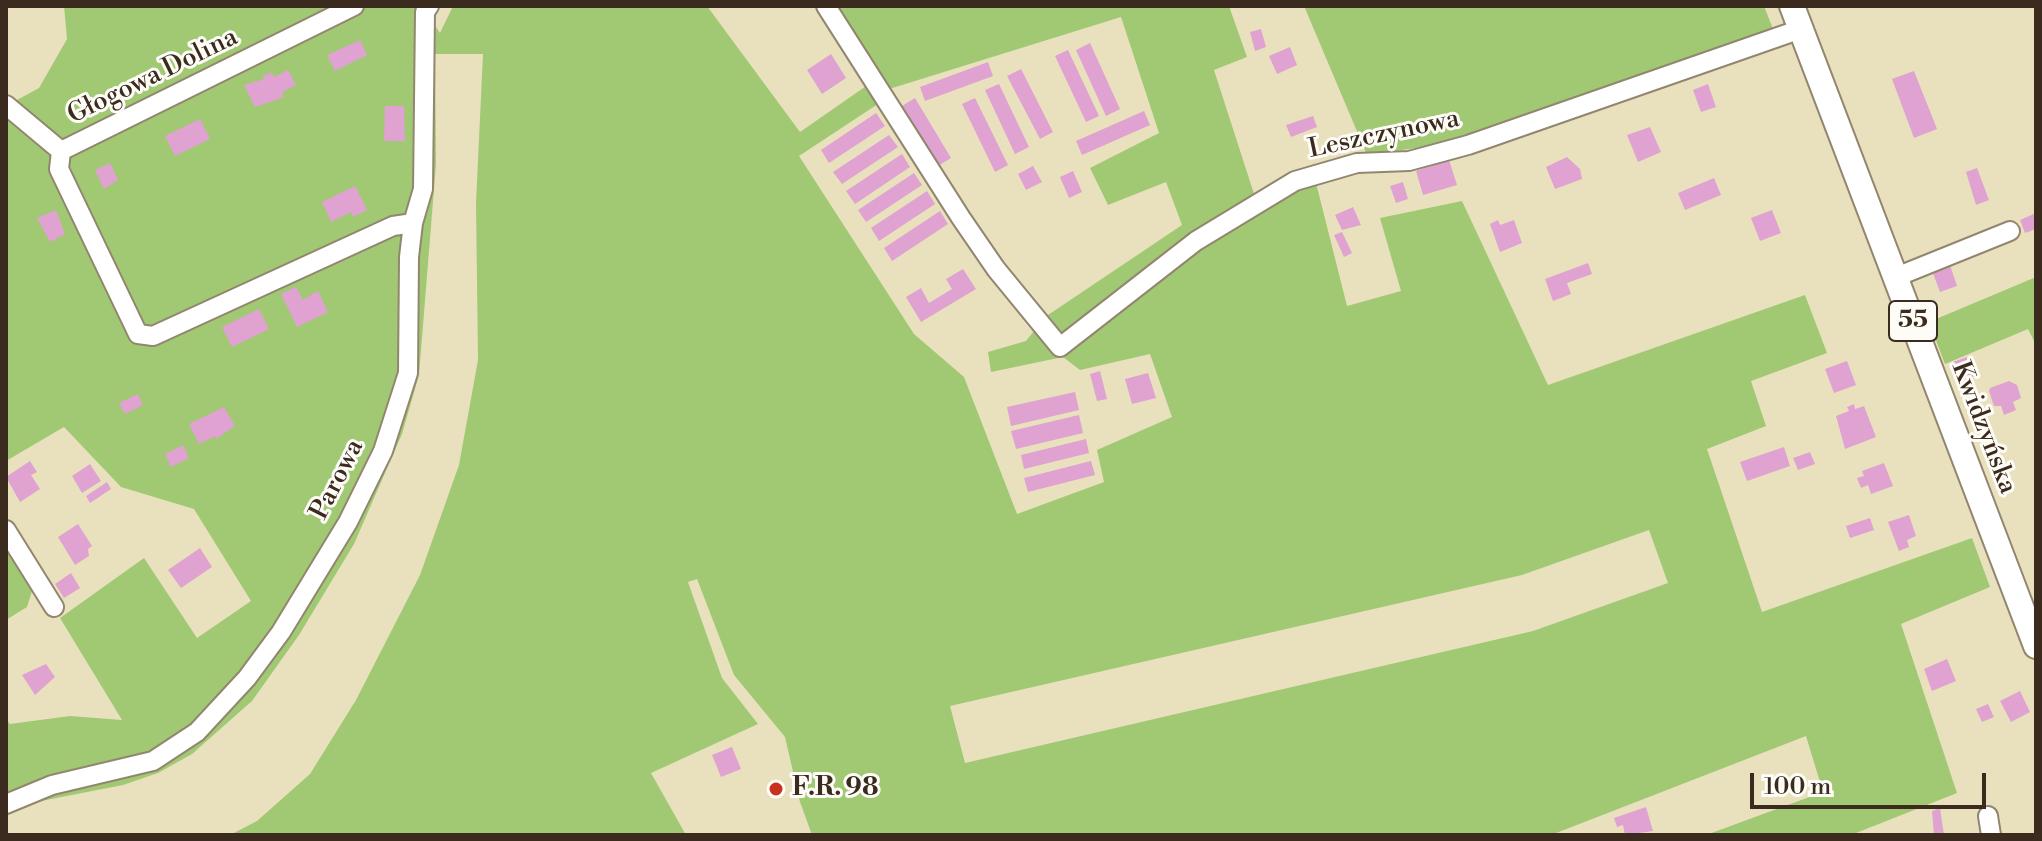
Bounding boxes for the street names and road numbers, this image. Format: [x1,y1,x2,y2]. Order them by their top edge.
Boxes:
street label: Głogowa Dolina [63,22,243,132]
street label: Leszczynowa [1306,104,1462,166]
road number: 55 [1889,301,1937,341]
street label: Kwidzyńska [1944,357,2022,499]
street label: Parowa [305,435,371,525]

